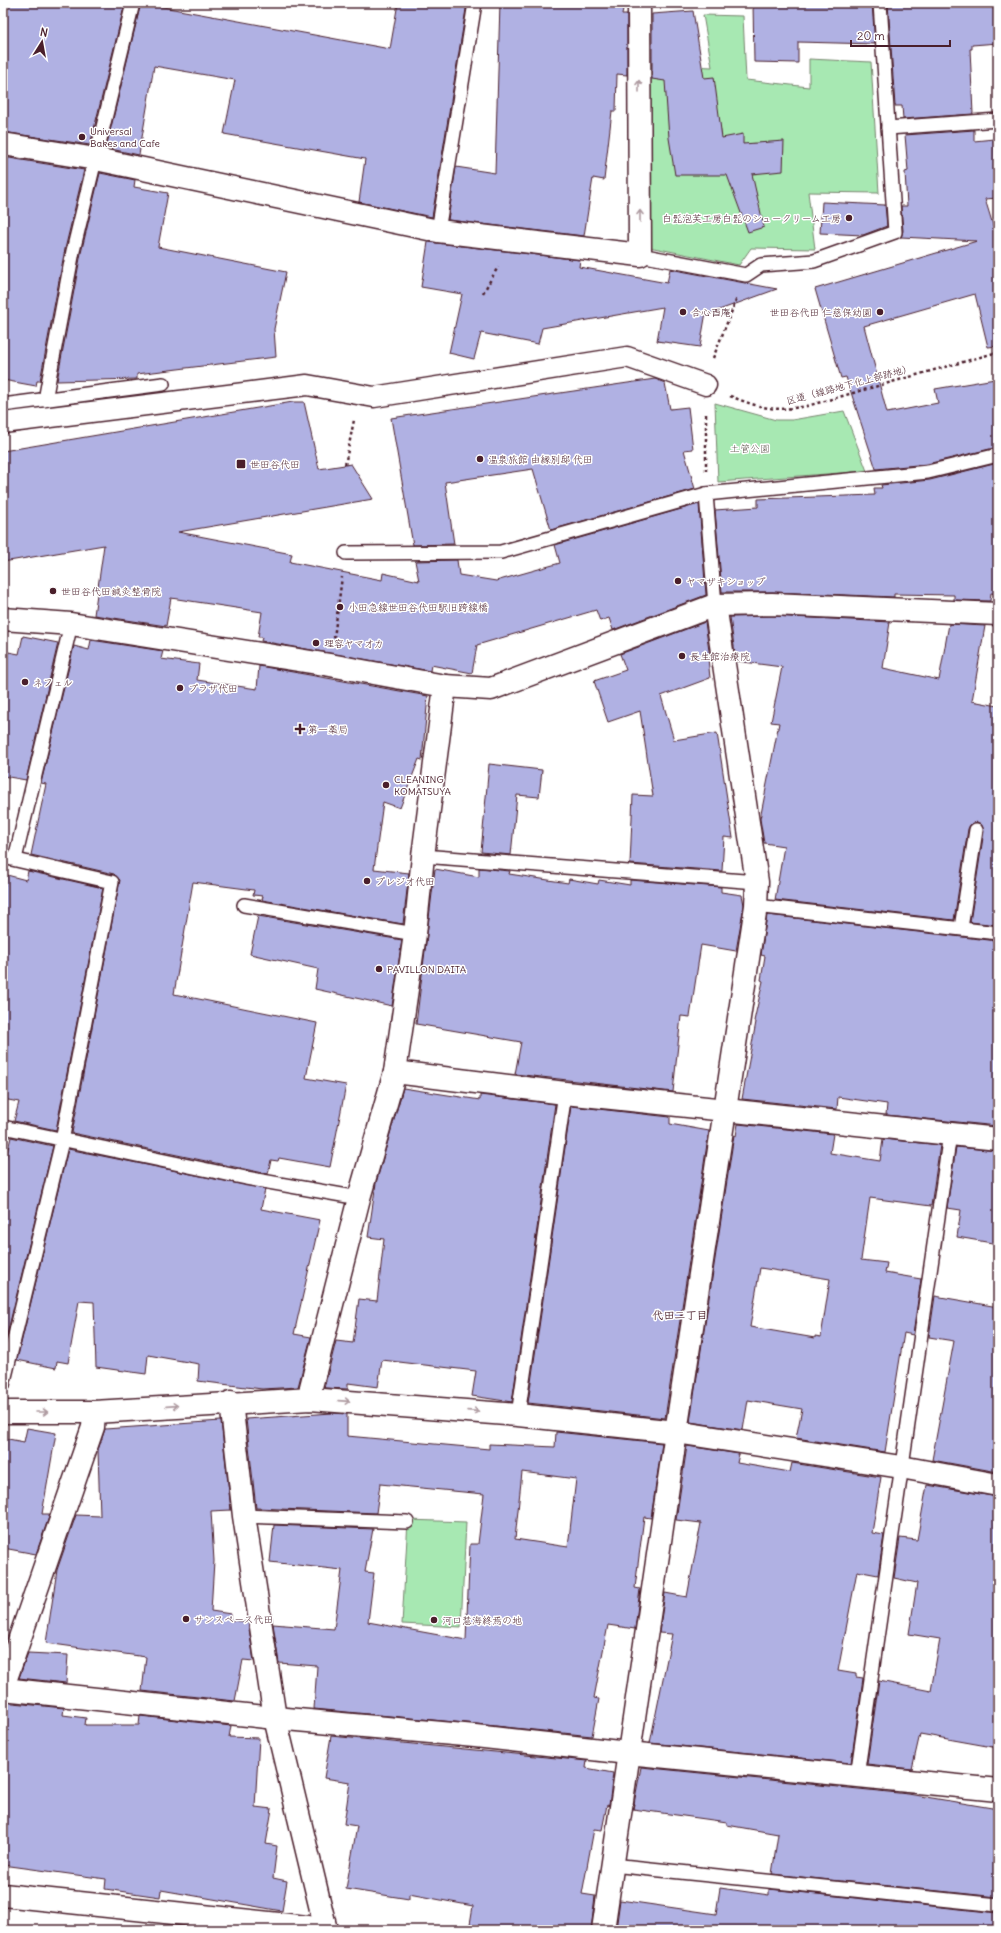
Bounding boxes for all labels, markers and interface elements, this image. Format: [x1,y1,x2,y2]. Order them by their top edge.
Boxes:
north arrow [22,22,62,62]
scale bar [851,22,950,48]
text: N [39,25,49,40]
text: 20 m [857,28,885,43]
one-way arrow [635,80,643,93]
place label: Universal Bakes and Cafe [90,125,160,150]
marker: Universal Bakes and Cafe [77,132,87,142]
one-way arrow [636,210,644,223]
place label: 白髭泡芙工房白髭のシュークリーム工房 [662,212,841,225]
marker: 白髭泡芙工房白髭のシュークリーム工房 [844,213,854,223]
place label: 合心酉庵 [691,306,731,319]
place label: 世田谷代田 仁慈保幼園 [770,306,872,319]
marker: 合心酉庵 [678,307,688,317]
marker: 世田谷代田 仁慈保幼園 [875,307,885,317]
street label: 区道（線路地下化上部跡地） [785,361,914,408]
park label: 土管公園 [730,442,770,455]
place label: 温泉旅館 由縁別邸 代田 [488,453,593,466]
marker: 温泉旅館 由縁別邸 代田 [475,454,485,464]
marker: 世田谷代田 [235,458,247,470]
place label: 世田谷代田 [250,458,300,471]
place label: ヤマザキショップ [686,575,766,588]
marker: ヤマザキショップ [673,576,683,586]
place label: 世田谷代田鍼灸整骨院 [61,585,161,598]
marker: 世田谷代田鍼灸整骨院 [48,586,58,596]
place label: 小田急線世田谷代田駅旧跨線橋 [348,601,488,614]
marker: 小田急線世田谷代田駅旧跨線橋 [335,602,345,612]
place label: 理容ヤマオカ [324,637,384,650]
marker: 理容ヤマオカ [311,638,321,648]
place label: 長生館治療院 [690,650,750,663]
marker: 長生館治療院 [677,651,687,661]
place label: ネフェル [33,676,73,689]
marker: ネフェル [20,677,30,687]
place label: プラザ代田 [188,682,238,695]
marker: プラザ代田 [175,683,185,693]
place label: 第一薬局 [308,723,348,736]
marker: 第一薬局 [295,724,305,734]
place label: CLEANING KOMATSUYA [394,773,452,798]
marker: CLEANING KOMATSUYA [381,780,391,790]
place label: プレジオ代田 [375,875,435,888]
marker: プレジオ代田 [362,876,372,886]
place label: PAVILLON DAITA [387,963,467,976]
marker: PAVILLON DAITA [374,964,384,974]
district label: 代田二丁目 [653,1308,708,1322]
one-way arrow [337,1398,350,1405]
one-way arrow [165,1403,178,1410]
one-way arrow [35,1408,48,1416]
one-way arrow [466,1408,479,1415]
place label: サンスペース代田 [194,1613,273,1626]
marker: サンスペース代田 [181,1614,191,1624]
place label: 河口慧海終焉の地 [442,1614,522,1627]
marker: 河口慧海終焉の地 [429,1615,439,1625]

